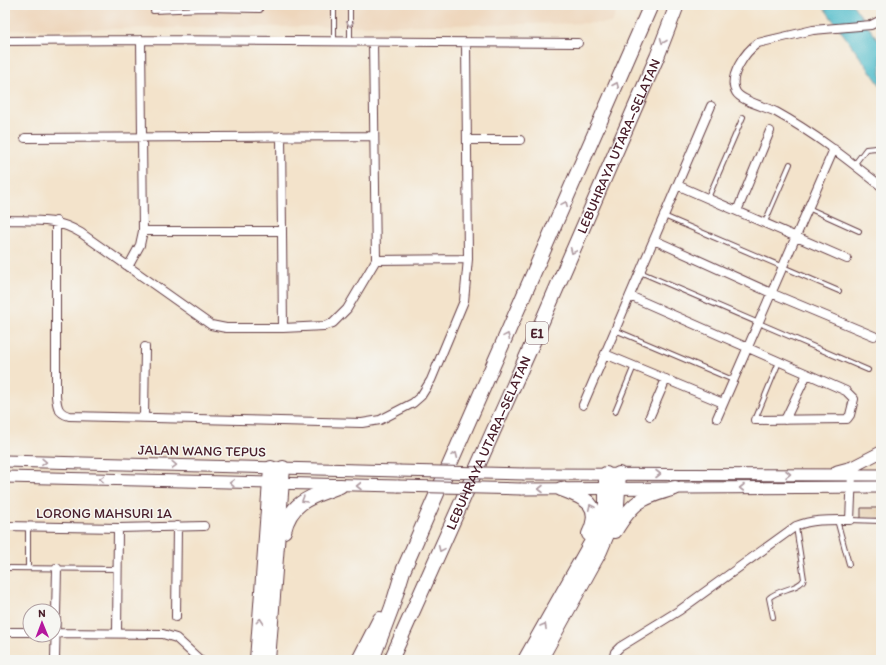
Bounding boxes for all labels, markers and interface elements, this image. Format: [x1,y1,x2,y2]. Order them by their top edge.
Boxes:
one-way arrow [346,21,354,27]
one-way arrow [660,37,668,45]
street label: LEBUHRAYA UTARA–SELATAN [573,56,664,236]
one-way arrow [612,82,620,89]
one-way arrow [560,201,568,209]
one-way arrow [569,247,577,254]
road number: E1 [526,322,548,344]
one-way arrow [502,333,510,341]
street label: LEBUHRAYA UTARA–SELATAN [442,353,534,532]
street label: JALAN WANG TEPUS [138,441,266,461]
one-way arrow [450,452,458,459]
one-way arrow [41,458,47,466]
one-way arrow [171,461,177,469]
one-way arrow [655,470,661,478]
one-way arrow [785,470,791,478]
one-way arrow [99,475,105,483]
one-way arrow [229,478,235,487]
one-way arrow [356,482,362,490]
one-way arrow [739,484,745,492]
one-way arrow [538,485,544,493]
one-way arrow [301,496,308,503]
one-way arrow [588,504,596,511]
street label: LORONG MAHSURI 1A [36,505,172,522]
one-way arrow [438,545,446,552]
north arrow [22,603,62,643]
text: N [38,607,46,620]
one-way arrow [256,618,265,624]
one-way arrow [540,623,547,630]

